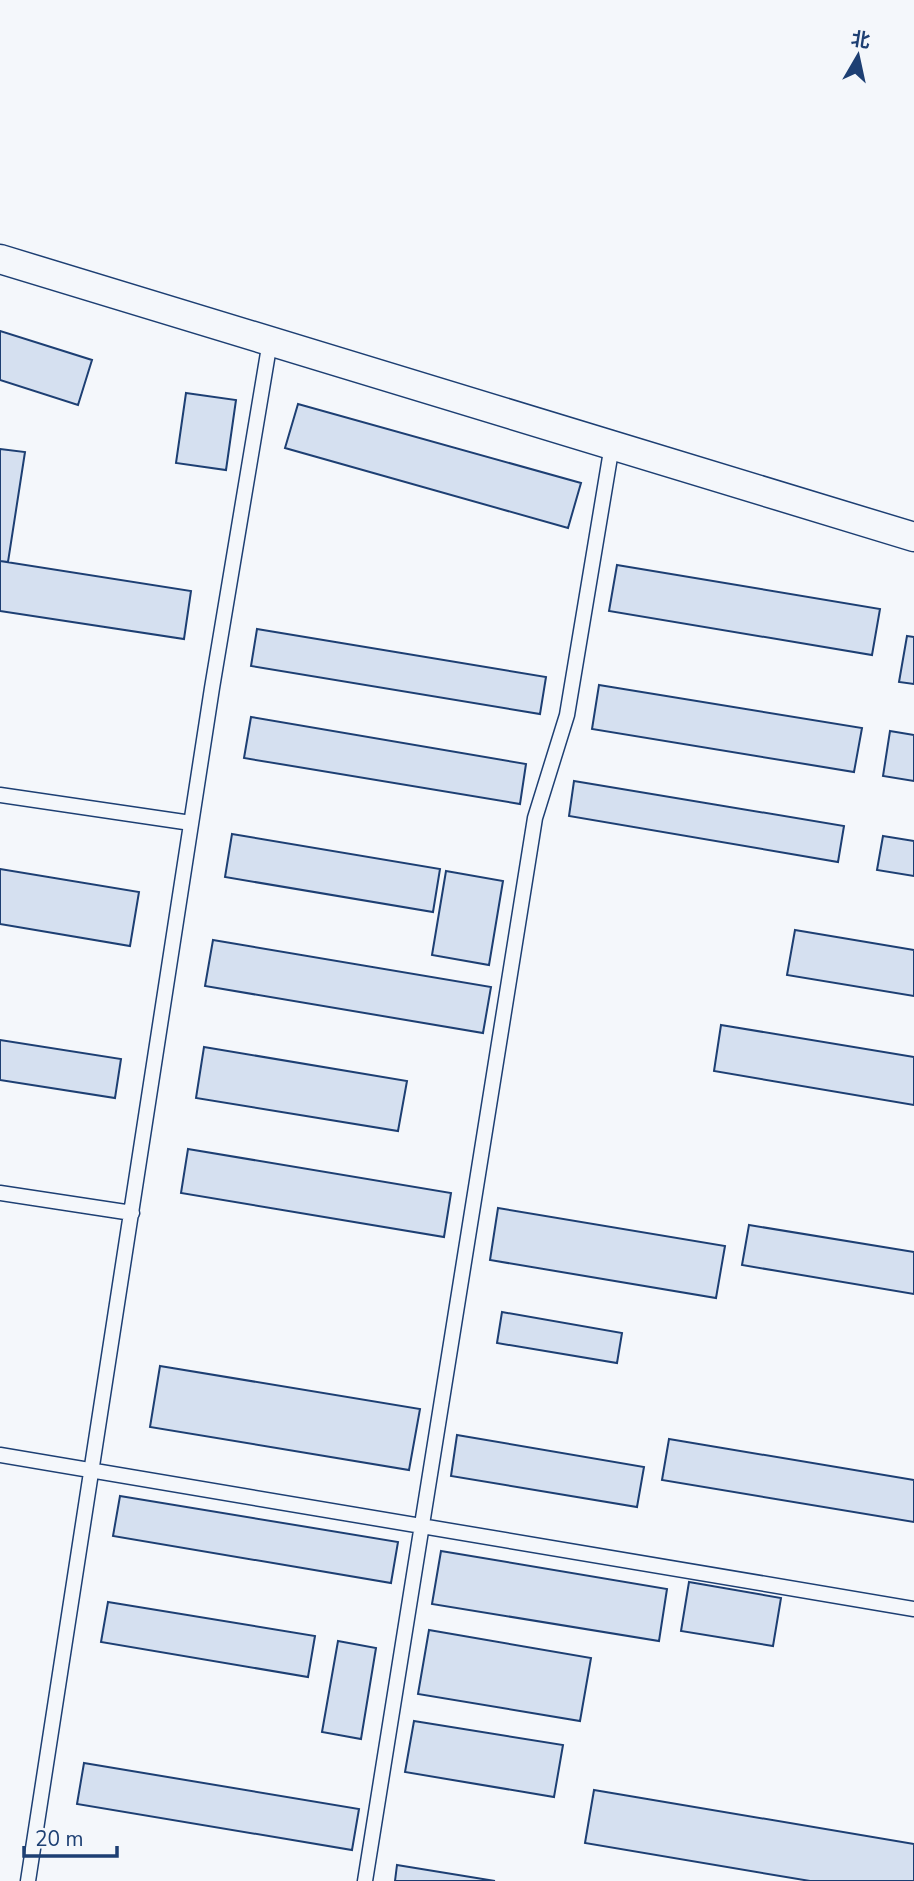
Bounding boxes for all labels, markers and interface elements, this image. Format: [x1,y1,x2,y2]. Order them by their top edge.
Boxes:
north arrow [823,21,893,91]
text: 北 [849,26,872,55]
scale bar [24,1814,117,1858]
text: 20 m [35,1825,84,1853]

